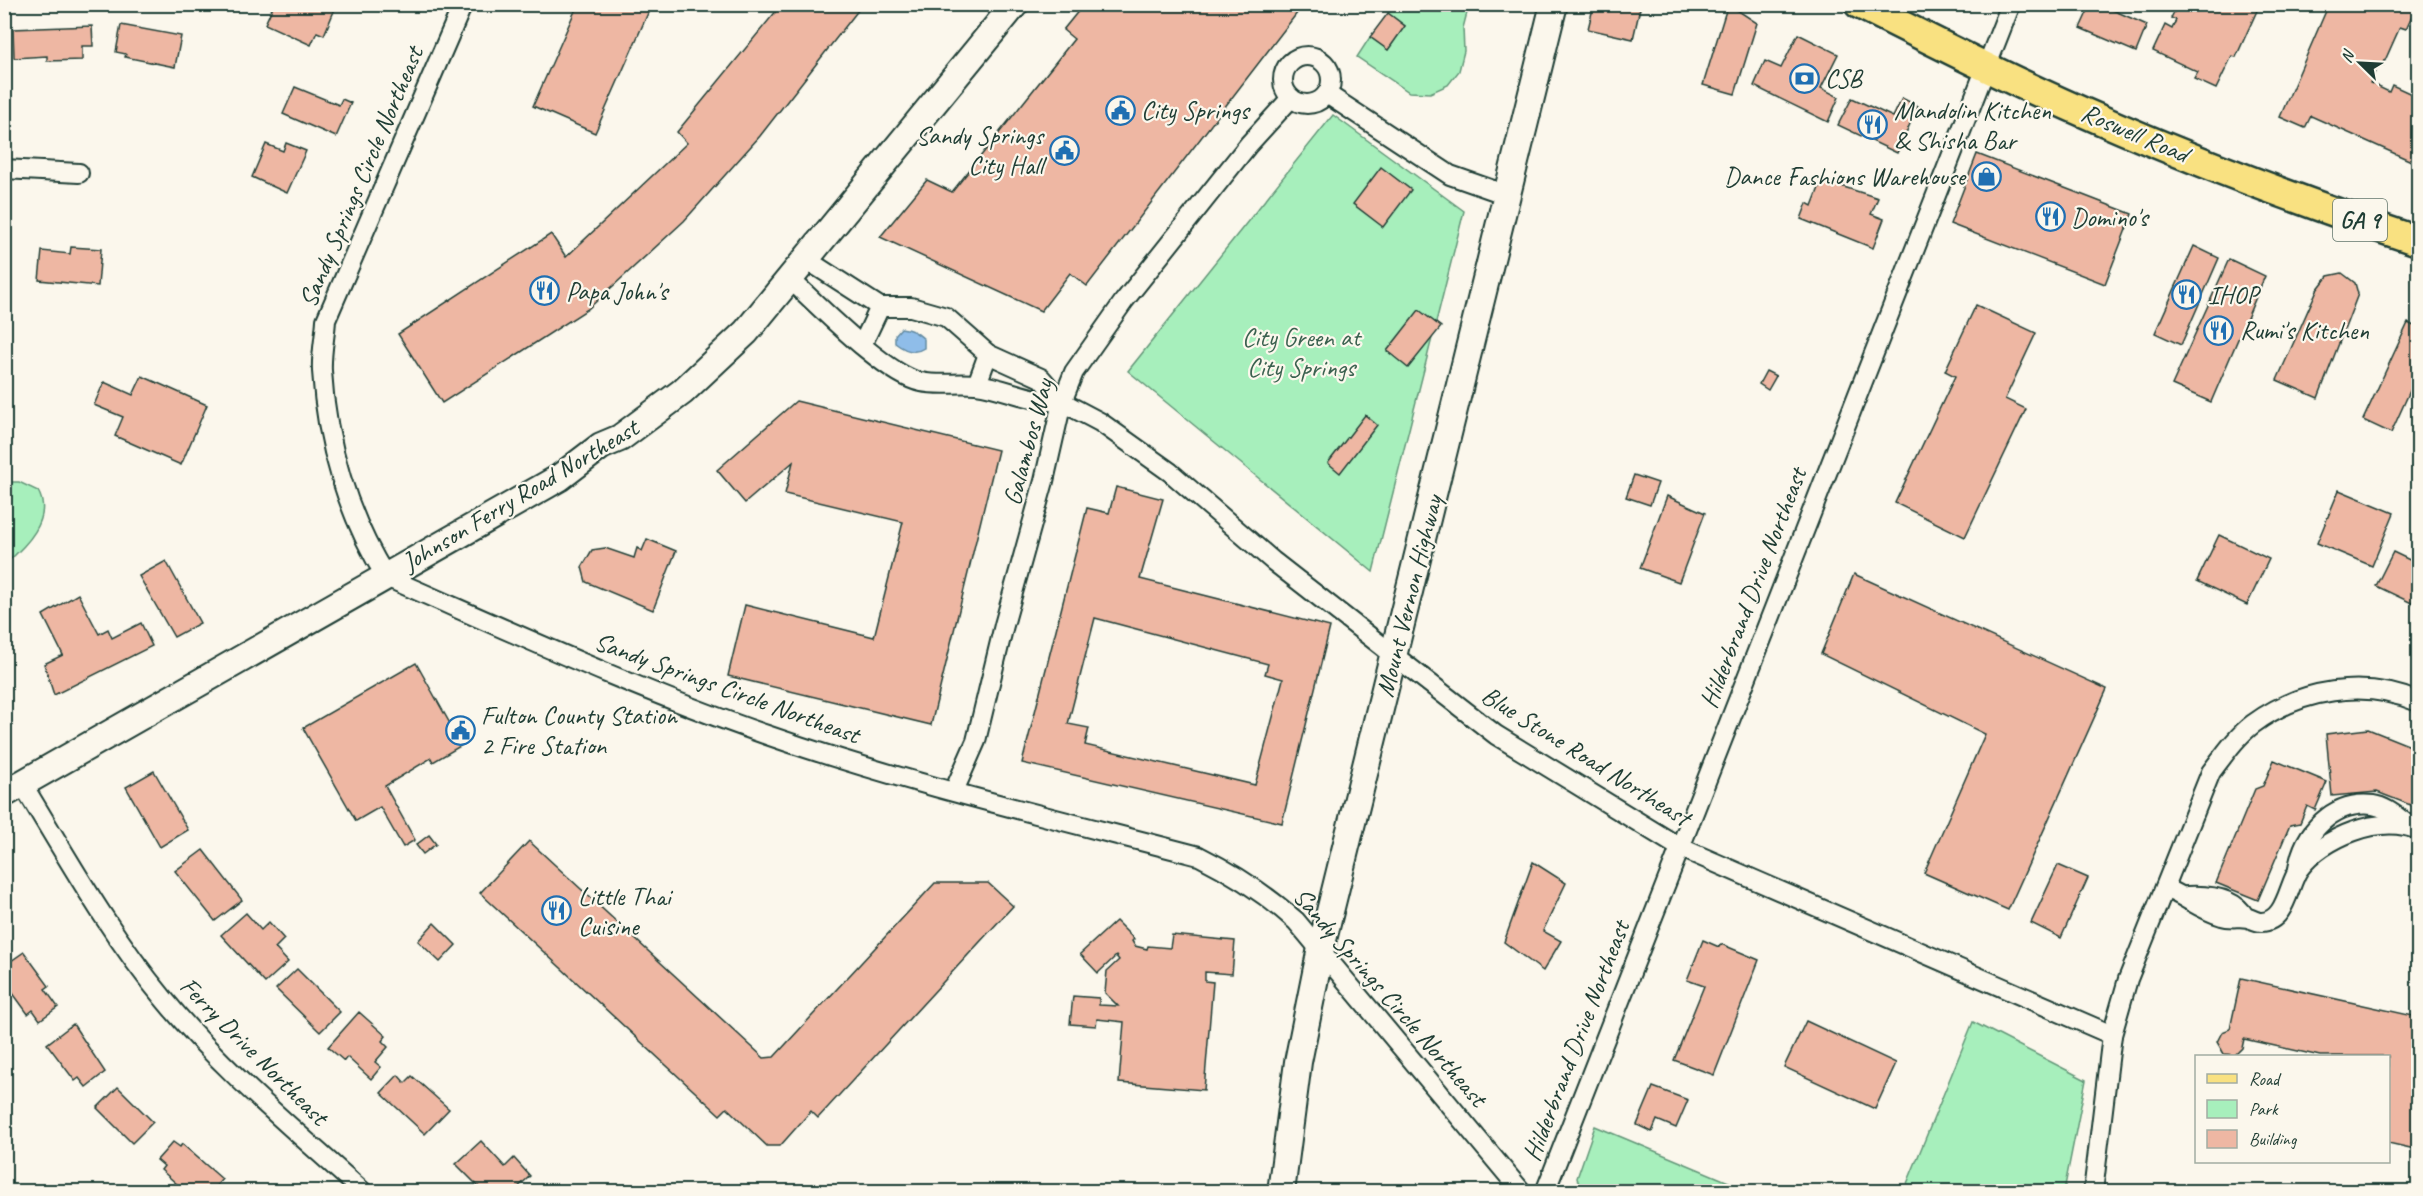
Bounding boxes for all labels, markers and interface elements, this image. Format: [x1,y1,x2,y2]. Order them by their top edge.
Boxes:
north arrow [2330,33,2390,93]
street label: Sandy Springs Circle Northeast [291,40,432,312]
text: N [2336,46,2360,66]
bank icon: CSB [1788,62,1820,94]
place label: CSB [1825,62,1864,95]
public building icon: City Springs [1104,94,1136,126]
place label: City Springs [1141,94,1251,127]
place label: Mandolin Kitchen & Shisha Bar [1894,94,2051,157]
street label: Roswell Road [2076,96,2197,172]
restaurant icon: Mandolin Kitchen & Shisha Bar [1857,109,1889,141]
place label: Sandy Springs City Hall [916,119,1048,182]
public building icon: Sandy Springs City Hall [1048,134,1080,166]
place label: Dance Fashions Warehouse [1724,160,1968,193]
shop icon: Dance Fashions Warehouse [1970,160,2002,192]
road number: GA 9 [2333,199,2387,241]
restaurant icon: Domino's [2034,201,2066,233]
place label: Domino's [2071,201,2150,234]
restaurant icon: Papa John's [529,275,561,307]
place label: Papa John's [566,275,670,308]
restaurant icon: IHOP [2171,279,2203,311]
place label: IHOP [2208,279,2261,312]
restaurant icon: Rumi's Kitchen [2203,314,2235,346]
place label: Rumi's Kitchen [2240,314,2369,347]
park label: City Green at City Springs [1242,321,1362,384]
street label: Galambos Way [995,373,1061,509]
street label: Johnson Ferry Road Northeast [394,410,646,580]
street label: Hilderbrand Drive Northeast [1692,461,1815,713]
street label: Mount Vernon Highway [1368,490,1451,700]
street label: Sandy Springs Circle Northeast [590,625,866,752]
street label: Blue Stone Road Northeast [1476,678,1699,835]
place label: Fulton County Station 2 Fire Station [481,699,678,762]
public building icon: Fulton County Station 2 Fire Station [444,714,476,746]
place label: Little Thai Cuisine [578,880,674,943]
street label: Sandy Springs Circle Northeast [1286,881,1496,1115]
restaurant icon: Little Thai Cuisine [541,895,573,927]
street label: Hilderbrand Drive Northeast [1515,914,1638,1166]
street label: Ferry Drive Northeast [173,970,337,1134]
legend [2195,1055,2390,1163]
text: Road [2249,1068,2282,1090]
text: Park [2249,1098,2279,1120]
text: Building [2249,1128,2298,1150]

